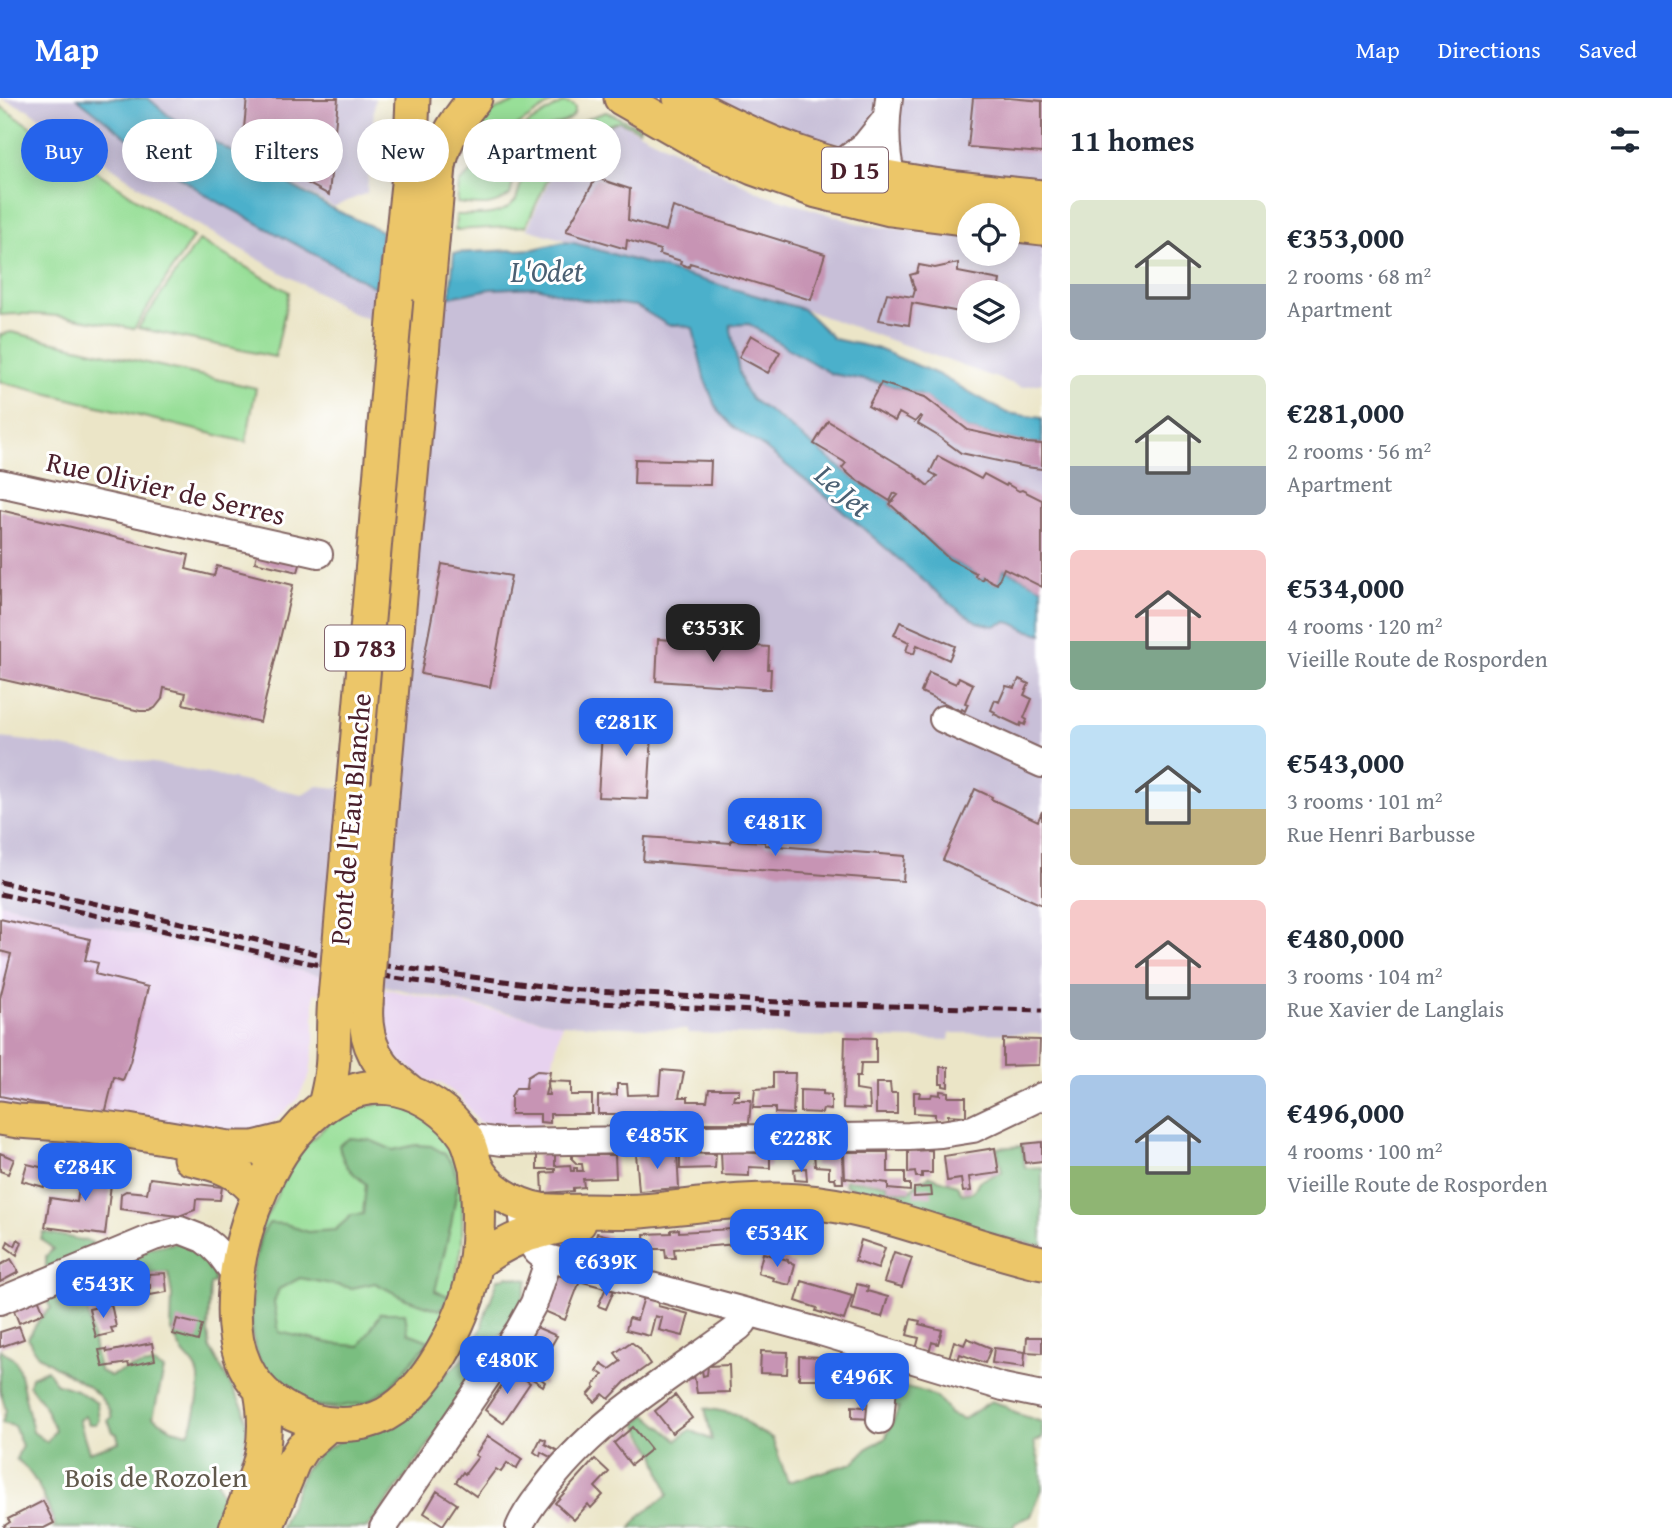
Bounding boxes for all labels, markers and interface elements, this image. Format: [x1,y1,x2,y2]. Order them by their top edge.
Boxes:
text: Map [35,25,99,73]
text: Map [1356,32,1400,67]
text: Directions [1438,32,1541,67]
text: Saved [1579,32,1637,67]
text: 11 homes [1070,118,1195,162]
chip: Buy [21,119,108,182]
chip: Rent [122,119,217,182]
chip: Filters [231,119,343,182]
chip: New [357,119,449,182]
chip: Apartment [463,119,621,182]
icon: filters [1606,121,1644,159]
road number: D 15 [822,148,888,192]
map controls [957,203,1020,343]
button: locate [957,203,1020,266]
text: €353,000 [1287,215,1404,259]
icon: home [1126,228,1210,312]
water label: L'Odet [510,249,584,293]
text: 2 rooms · 68 m² [1287,259,1431,292]
button: layers [957,280,1020,343]
text: Apartment [1287,292,1392,325]
text: €281,000 [1287,390,1404,434]
icon: home [1126,403,1210,487]
text: 2 rooms · 56 m² [1287,434,1431,467]
street label: Rue Olivier de Serres [43,440,290,535]
water label: Le Jet [805,453,882,528]
text: Apartment [1287,467,1392,500]
text: €534,000 [1287,565,1404,609]
icon: home [1126,578,1210,662]
pin: €353K [664,604,762,664]
text: 4 rooms · 120 m² [1287,609,1442,642]
text: €353K [682,610,744,643]
road number: D 783 [325,626,405,670]
text: Vieille Route de Rosporden [1287,642,1548,675]
street label: Pont de l'Eau Blanche [318,691,381,947]
pin: €281K [577,698,675,758]
text: €281K [595,704,657,737]
text: €543,000 [1287,740,1404,784]
icon: home [1126,753,1210,837]
text: 3 rooms · 101 m² [1287,784,1442,817]
pin: €481K [726,798,824,858]
text: €481K [744,804,806,837]
text: Rue Henri Barbusse [1287,817,1475,850]
text: €480,000 [1287,915,1404,959]
icon: home [1126,928,1210,1012]
text: 3 rooms · 104 m² [1287,959,1442,992]
text: Rue Xavier de Langlais [1287,992,1504,1025]
text: €496,000 [1287,1090,1404,1134]
icon: home [1126,1103,1210,1187]
pin: €485K [608,1112,706,1171]
pin: €228K [752,1114,850,1174]
text: €485K [626,1117,688,1150]
text: €228K [770,1120,832,1153]
text: 4 rooms · 100 m² [1287,1134,1442,1167]
pin: €284K [36,1144,134,1203]
text: €284K [54,1149,116,1182]
text: Vieille Route de Rosporden [1287,1167,1548,1200]
pin: €534K [728,1210,826,1269]
text: €534K [746,1215,808,1248]
pin: €639K [557,1238,655,1298]
text: €639K [575,1244,637,1277]
pin: €543K [54,1260,152,1320]
text: €543K [72,1266,134,1299]
pin: €480K [458,1336,556,1396]
text: €480K [476,1342,538,1375]
pin: €496K [813,1354,911,1413]
text: €496K [831,1359,893,1392]
park label: Bois de Rozolen [64,1456,248,1497]

